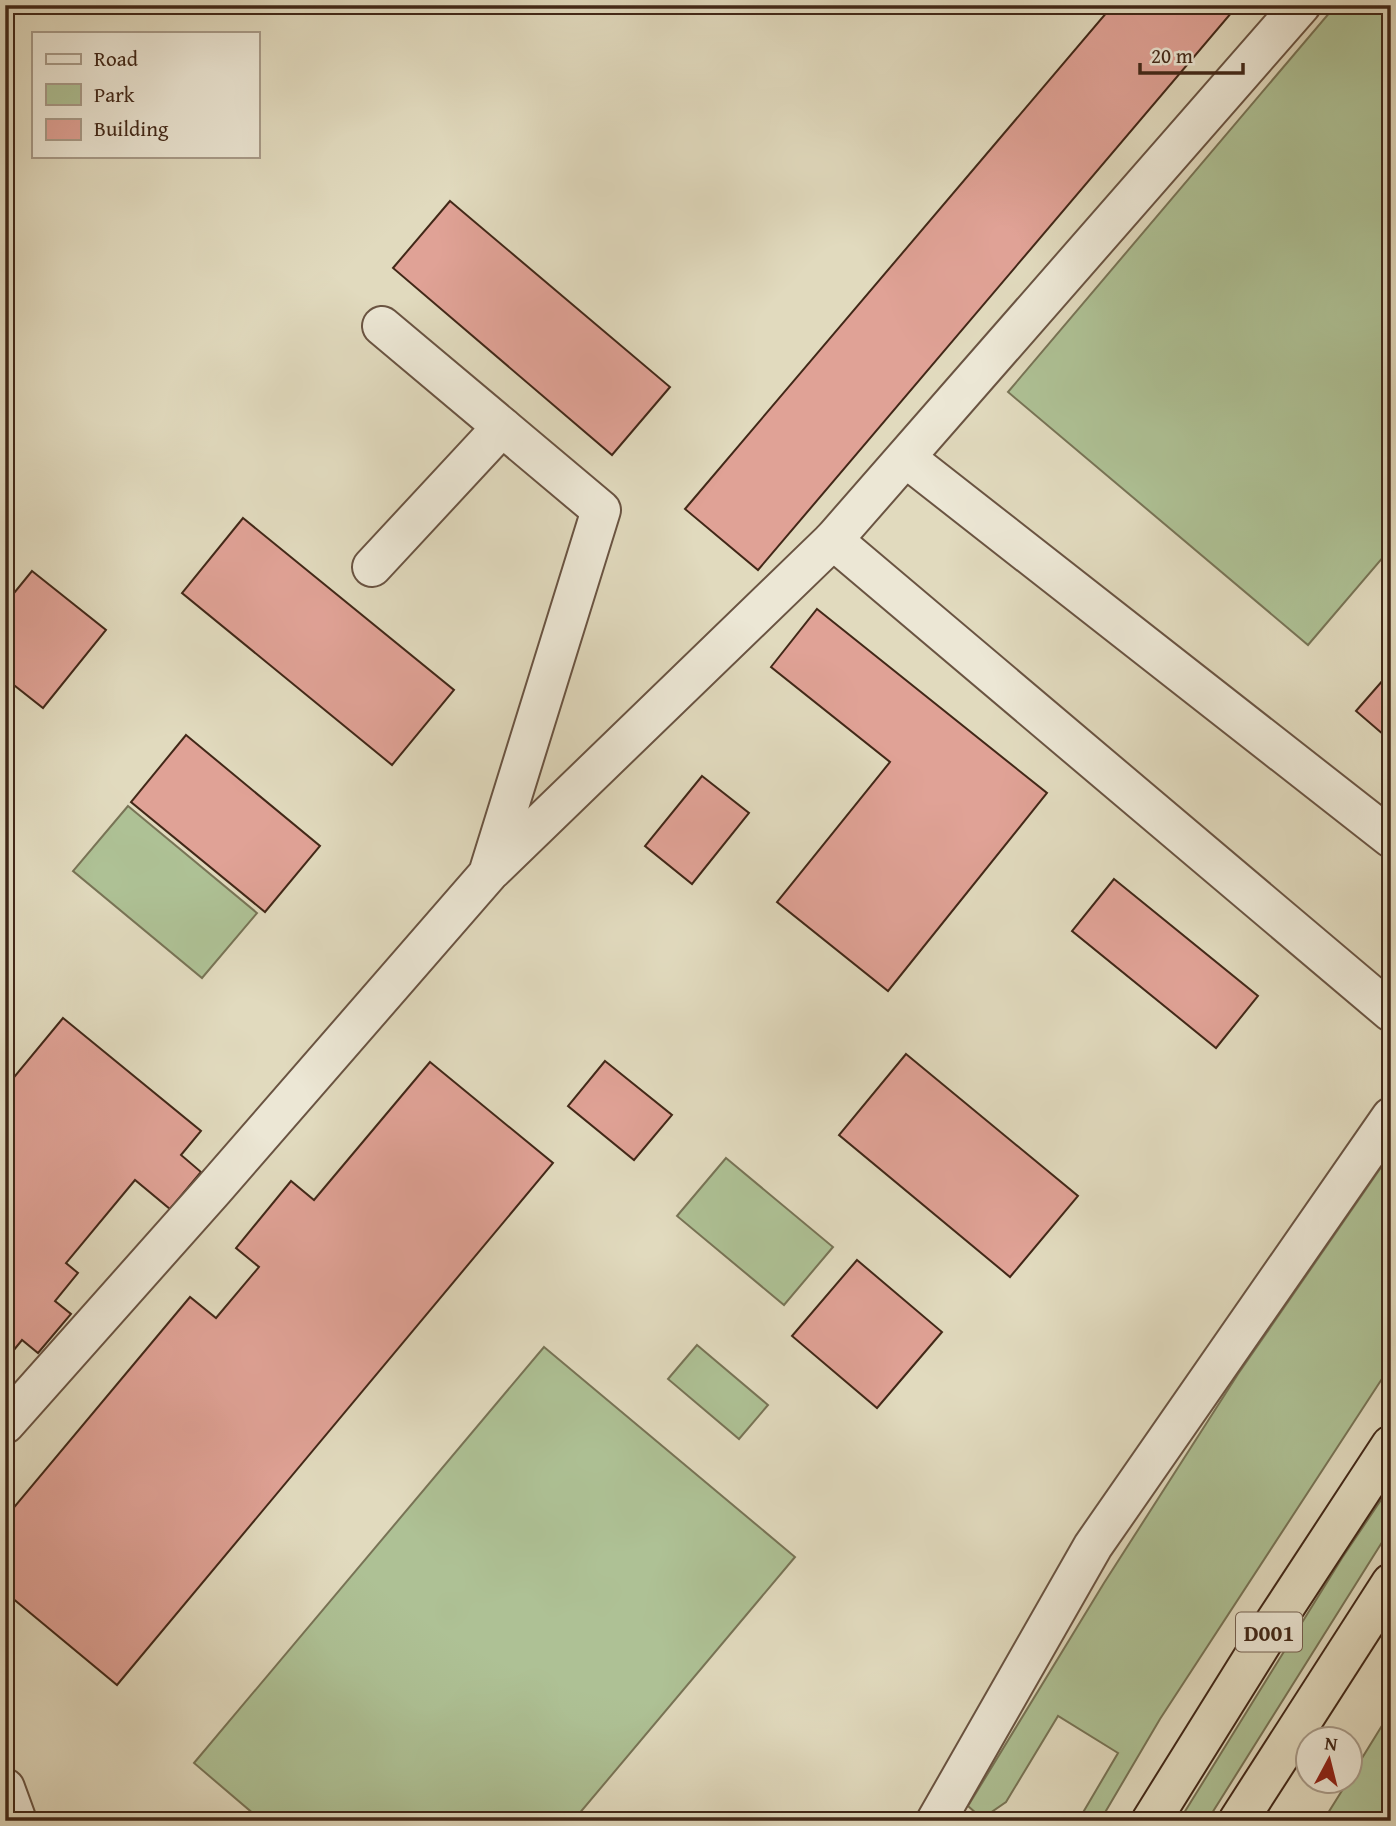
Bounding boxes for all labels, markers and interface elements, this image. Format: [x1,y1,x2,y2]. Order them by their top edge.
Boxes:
legend [32,32,259,158]
scale bar [1140,32,1244,76]
text: 20 m [1151,40,1193,71]
text: Road [94,43,139,74]
text: Park [94,79,135,110]
text: Building [94,113,169,144]
road number: D001 [1236,1612,1302,1652]
north arrow [1294,1724,1364,1794]
text: N [1323,1728,1339,1758]

